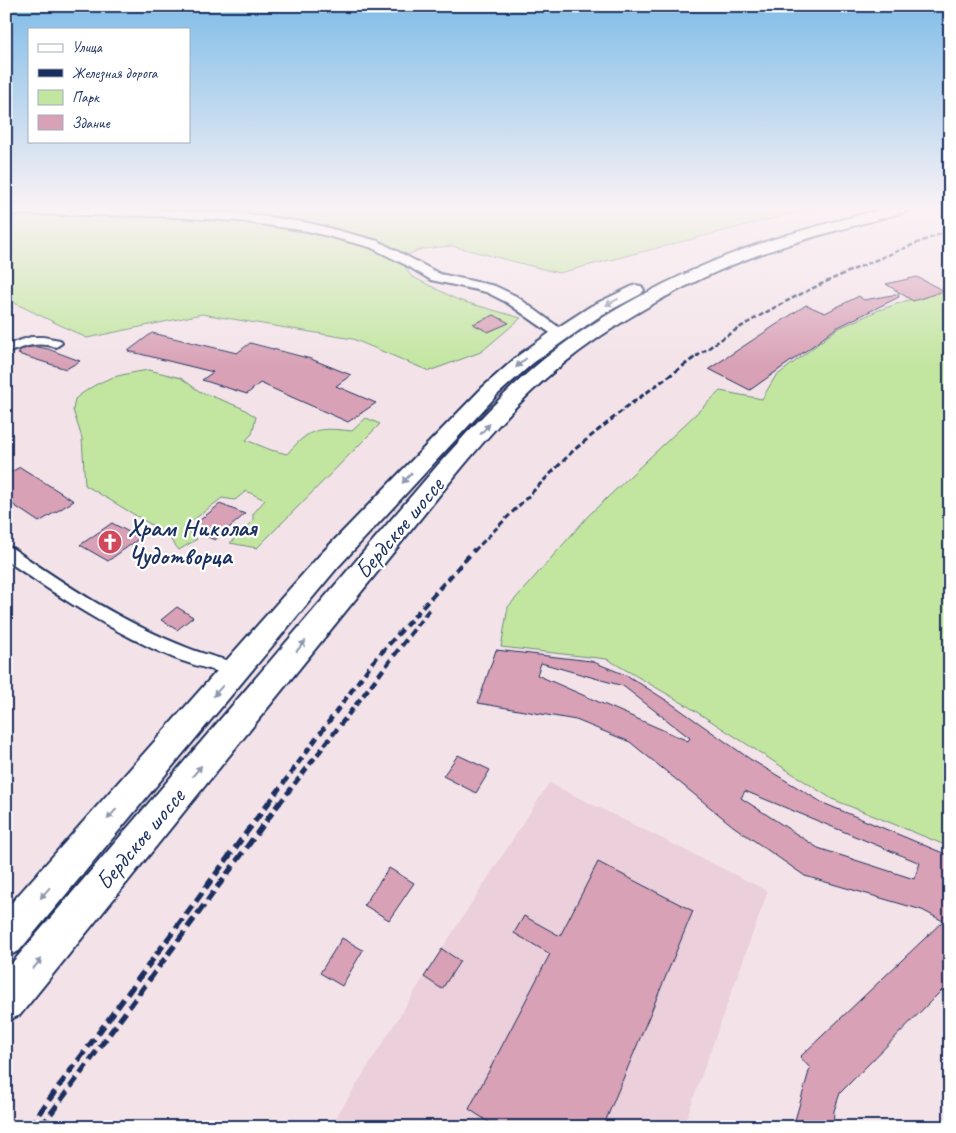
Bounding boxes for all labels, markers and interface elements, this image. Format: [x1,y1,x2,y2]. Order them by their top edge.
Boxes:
legend [28,28,190,142]
text: Улица [72,38,103,57]
text: Железная дорога [72,64,159,83]
text: Парк [72,88,100,107]
text: Здание [72,114,111,133]
one-way arrow [605,298,620,306]
one-way arrow [516,357,528,369]
one-way arrow [479,423,491,435]
street label: Бердское шоссе [348,469,452,585]
one-way arrow [401,472,413,484]
place label: Храм Николая Чудотворца [128,513,258,571]
church icon: Храм Николая Чудотворца [97,529,123,555]
one-way arrow [295,640,306,653]
one-way arrow [212,684,223,697]
one-way arrow [191,765,202,778]
street label: Бердское шоссе [89,780,193,896]
one-way arrow [106,808,118,820]
one-way arrow [39,886,50,899]
one-way arrow [32,957,43,970]

